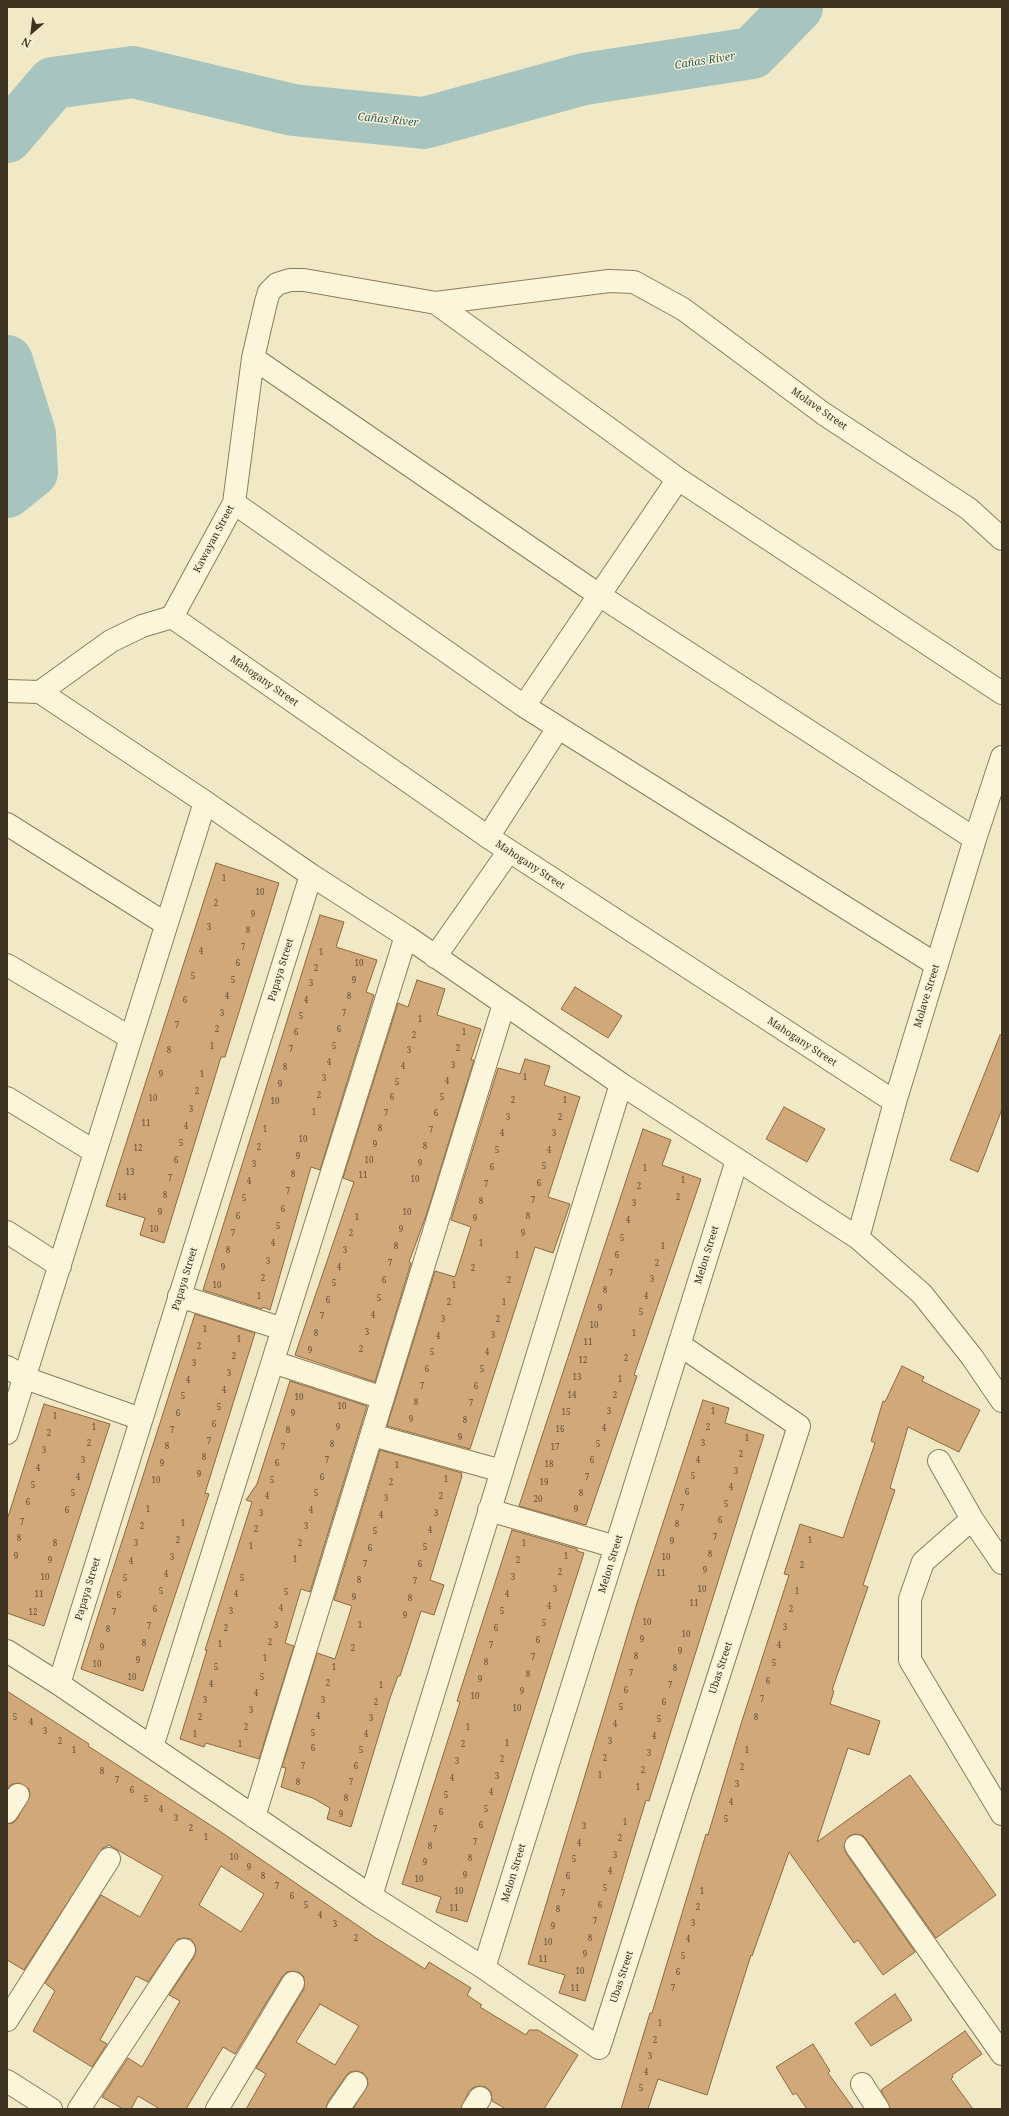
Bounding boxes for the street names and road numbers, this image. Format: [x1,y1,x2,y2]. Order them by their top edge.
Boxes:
street label: Molave Street [789,385,849,433]
street label: Kawayan Street [191,503,237,575]
street label: Mahogany Street [228,653,300,709]
street label: Mahogany Street [493,838,567,892]
street label: Papaya Street [266,937,296,1003]
street label: Molave Street [912,963,942,1029]
street label: Mahogany Street [765,1015,839,1069]
street label: Melon Street [692,1224,722,1286]
street label: Papaya Street [170,1246,200,1312]
street label: Melon Street [596,1533,626,1595]
street label: Papaya Street [73,1556,103,1622]
street label: Ubas Street [707,1640,735,1696]
street label: Melon Street [499,1842,529,1904]
street label: Ubas Street [608,1949,636,2005]

